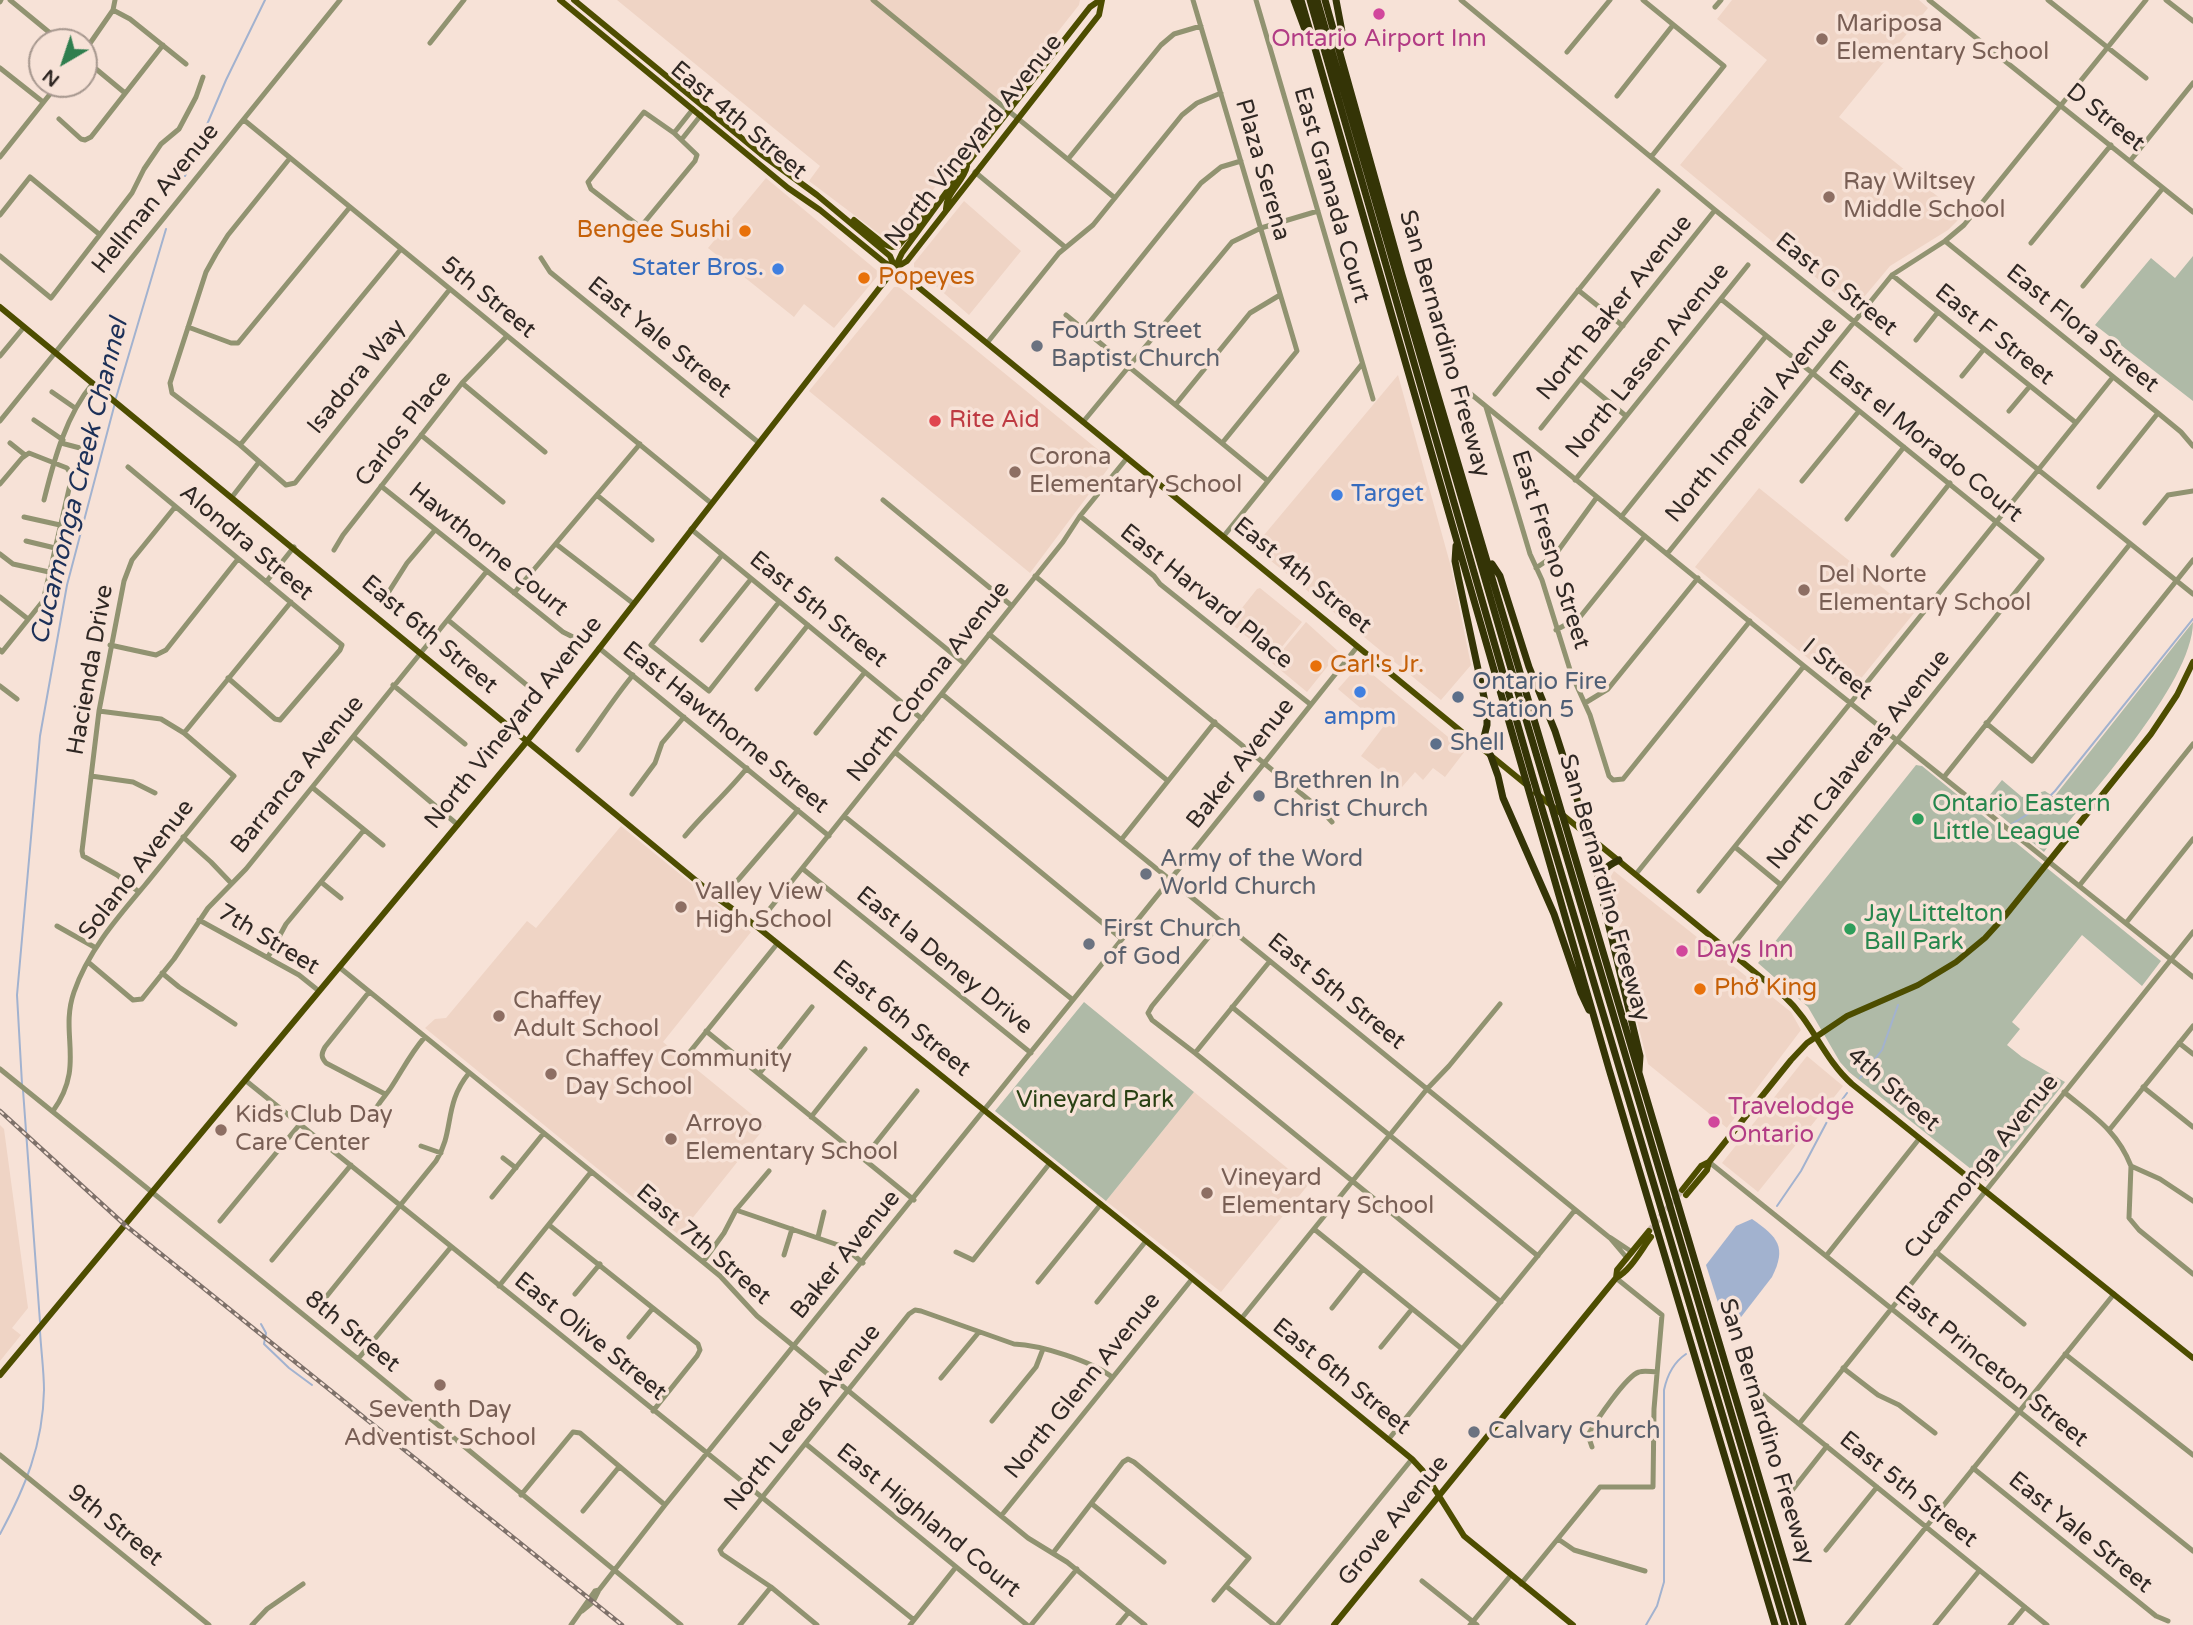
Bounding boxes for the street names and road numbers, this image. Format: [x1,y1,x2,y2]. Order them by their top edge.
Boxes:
street label: North Vineyard Avenue [879,29,1069,253]
street label: East 4th Street [664,56,812,186]
street label: D Street [2060,78,2150,158]
street label: East Granada Court [1286,84,1376,306]
street label: Plaza Serena [1228,96,1296,244]
street label: Hellman Avenue [86,118,226,280]
street label: San Bernardino Freeway [1392,207,1496,481]
street label: North Baker Avenue [1531,209,1699,407]
street label: East G Street [1769,227,1903,343]
street label: 5th Street [435,251,541,345]
street label: North Lassen Avenue [1560,257,1736,465]
street label: East Flora Street [2000,259,2164,399]
street label: East Yale Street [581,271,737,405]
street label: East F Street [1929,278,2059,392]
street label: North Imperial Avenue [1660,311,1844,529]
street label: Isadora Way [302,314,412,440]
street label: East el Morado Court [1822,355,2028,529]
street label: Carlos Place [350,365,458,493]
street label: East Fresno Street [1504,447,1596,653]
street label: Hawthorne Court [402,477,574,623]
street label: Alondra Street [173,479,319,607]
street label: East 4th Street [1227,512,1377,640]
street label: East Harvard Place [1114,518,1298,676]
street label: East 5th Street [743,546,893,674]
street label: East 6th Street [355,570,503,700]
street label: North Corona Avenue [842,576,1016,788]
street label: Hacienda Drive [62,583,120,757]
street label: North Vineyard Avenue [419,611,609,835]
street label: I Street [1796,633,1878,707]
street label: East Hawthorne Street [616,636,834,820]
street label: North Calaveras Avenue [1761,644,1957,876]
street label: Barranca Avenue [225,690,371,860]
street label: Baker Avenue [1181,693,1301,835]
street label: San Bernardino Freeway [1552,751,1656,1025]
street label: Solano Avenue [73,794,201,946]
street label: East la Deney Drive [850,881,1038,1041]
street label: 7th Street [212,898,324,982]
street label: East 5th Street [1261,928,1411,1056]
street label: East 6th Street [826,955,976,1083]
street label: 4th Street [1841,1042,1945,1138]
street label: Cucamonga Avenue [1899,1069,2065,1265]
street label: East 7th Street [630,1179,776,1311]
street label: Baker Avenue [785,1185,907,1325]
street label: East Olive Street [508,1267,672,1407]
street label: East Princeton Street [1888,1280,2094,1454]
street label: 8th Street [299,1285,405,1379]
street label: North Glenn Avenue [999,1287,1167,1485]
street label: San Bernardino Freeway [1712,1295,1820,1569]
street label: East 6th Street [1266,1313,1416,1441]
street label: North Leeds Avenue [719,1319,887,1517]
street label: East 5th Street [1833,1426,1983,1554]
street label: East Highland Court [830,1438,1026,1604]
street label: Grove Avenue [1333,1450,1455,1592]
street label: East Yale Street [2002,1466,2158,1600]
street label: 9th Street [62,1479,168,1573]

